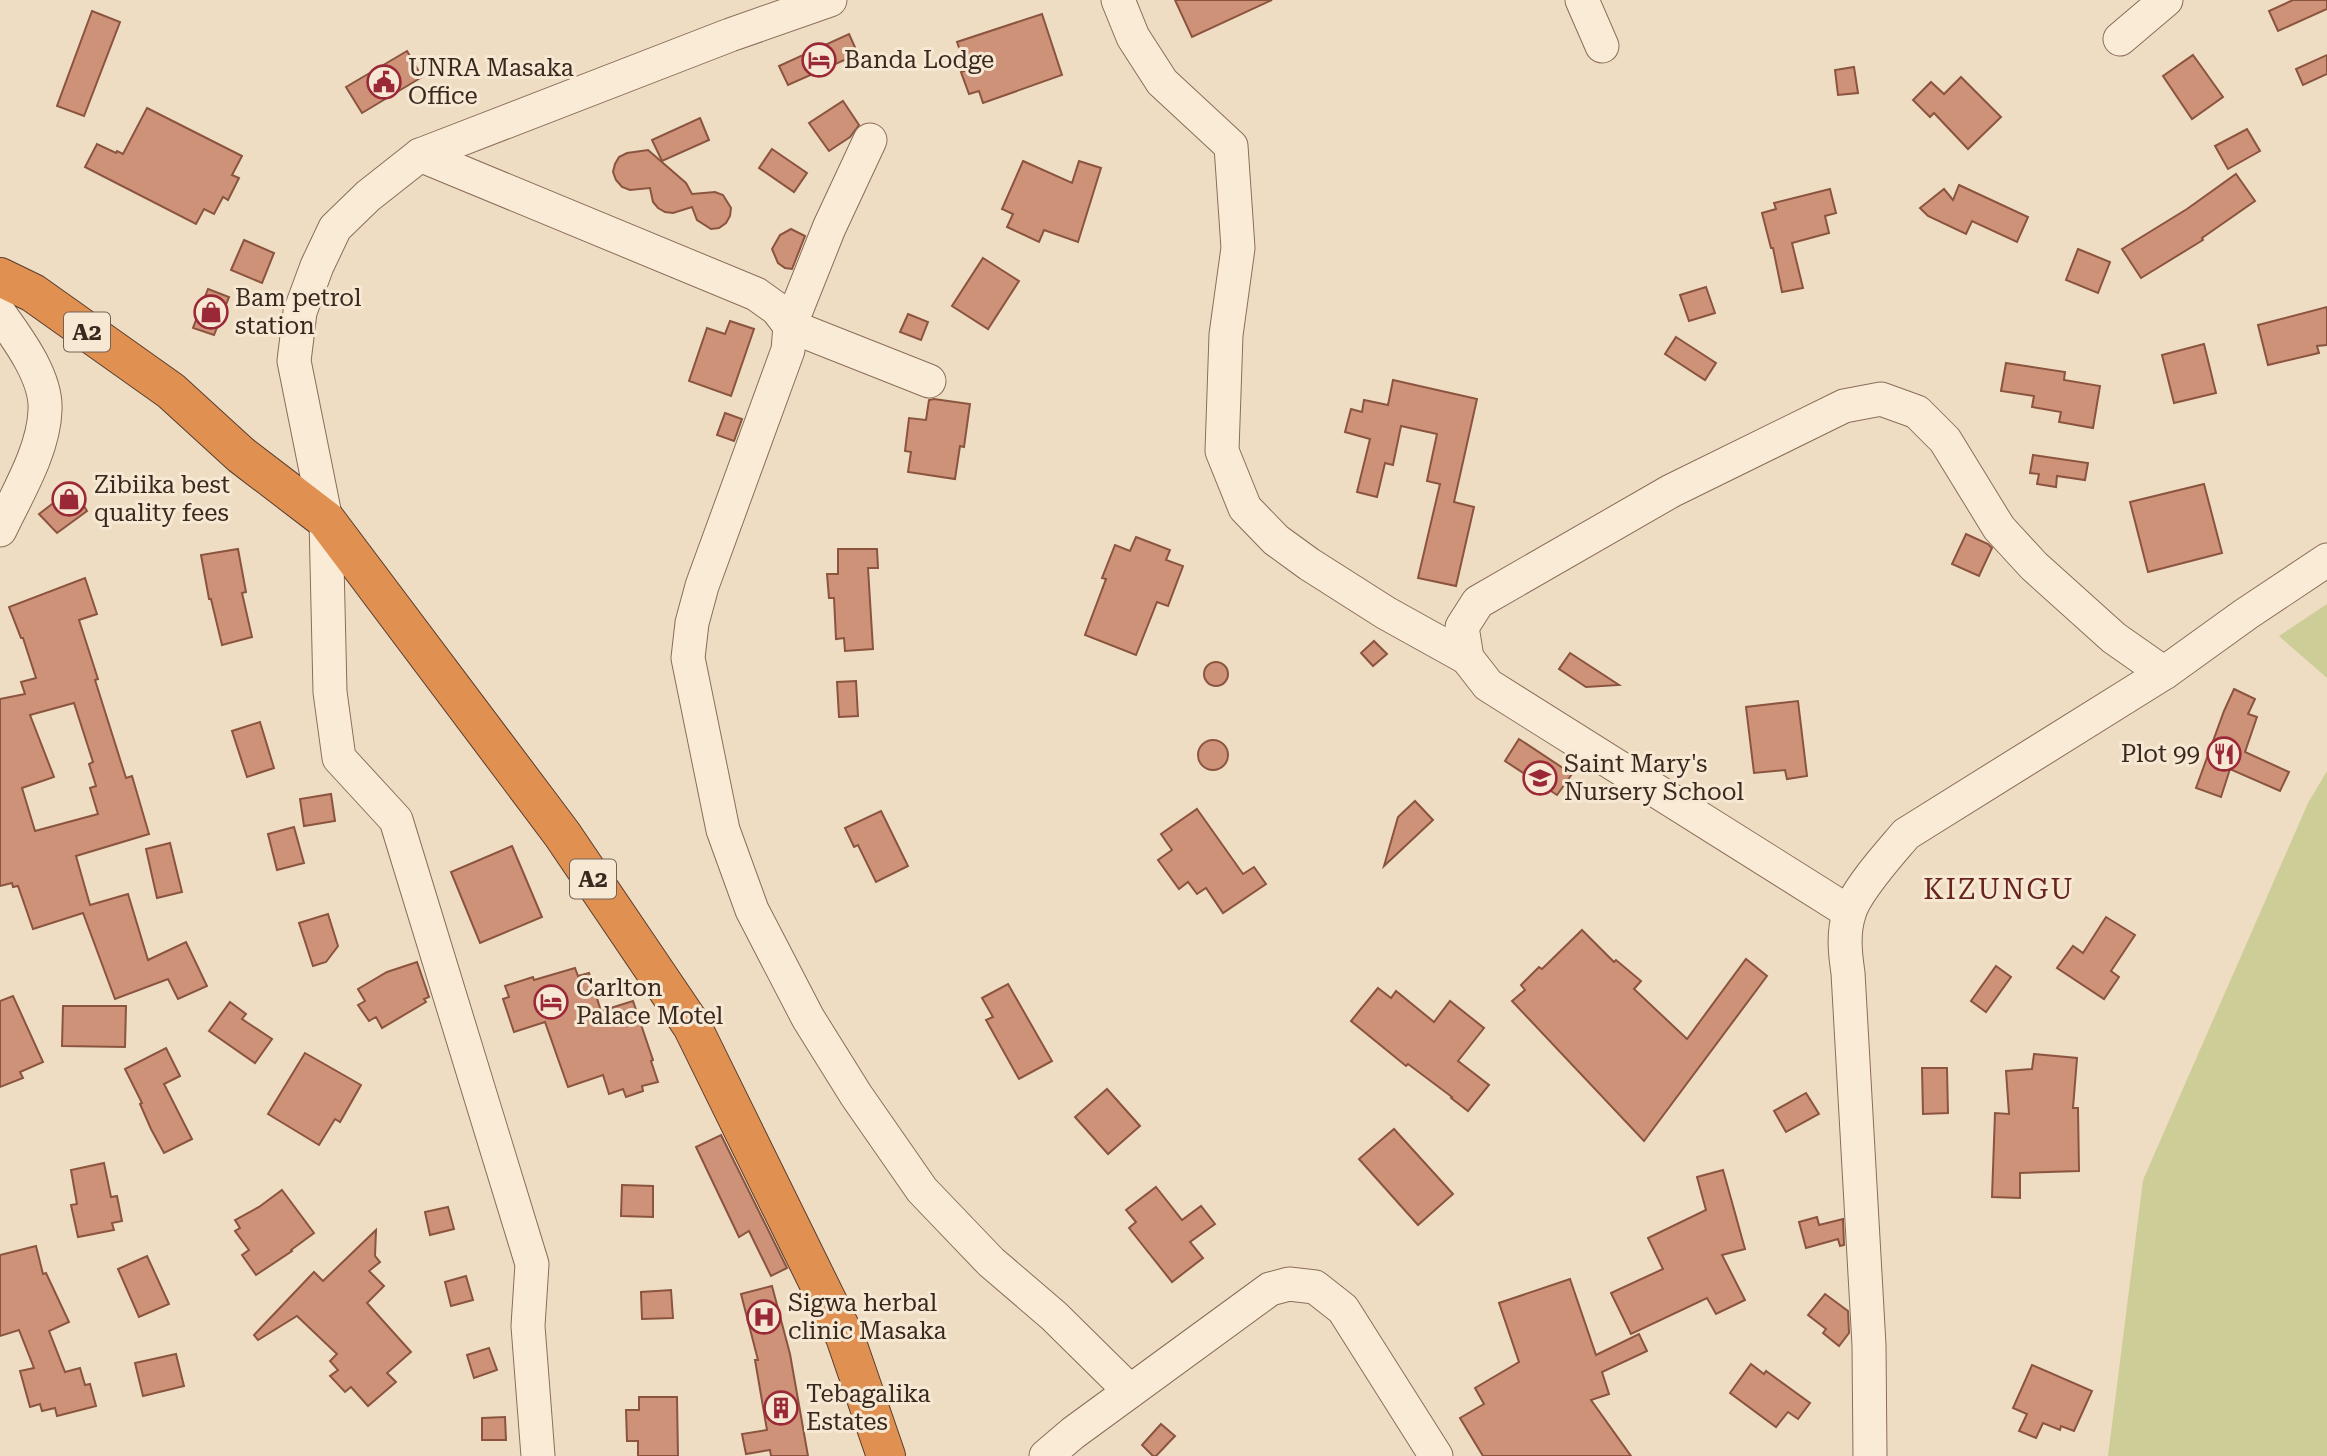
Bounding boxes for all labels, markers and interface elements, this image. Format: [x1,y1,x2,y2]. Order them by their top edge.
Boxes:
hotel icon: Banda Lodge [800,41,838,79]
place label: Banda Lodge [844,46,994,74]
place label: UNRA Masaka Office [408,54,574,110]
public building icon: UNRA Masaka Office [365,63,403,101]
place label: Bam petrol station [235,284,362,340]
shop icon: Bam petrol station [192,293,230,331]
road number: A2 [64,312,110,352]
place label: Zibiika best quality fees [94,471,230,527]
shop icon: Zibiika best quality fees [50,480,88,518]
restaurant icon: Plot 99 [2205,735,2243,773]
place label: Plot 99 [2121,740,2200,768]
place label: Saint Mary's Nursery School [1564,750,1744,806]
school or university icon: Saint Mary's Nursery School [1521,759,1559,797]
road number: A2 [570,860,616,898]
district label: KIZUNGU [1923,873,2075,906]
place label: Carlton Palace Motel [576,974,723,1030]
hotel icon: Carlton Palace Motel [532,983,570,1021]
place label: Sigwa herbal clinic Masaka [788,1289,946,1345]
hospital icon: Sigwa herbal clinic Masaka [745,1298,783,1336]
place label: Tebagalika Estates [806,1380,930,1436]
building icon: Tebagalika Estates [762,1389,800,1427]

